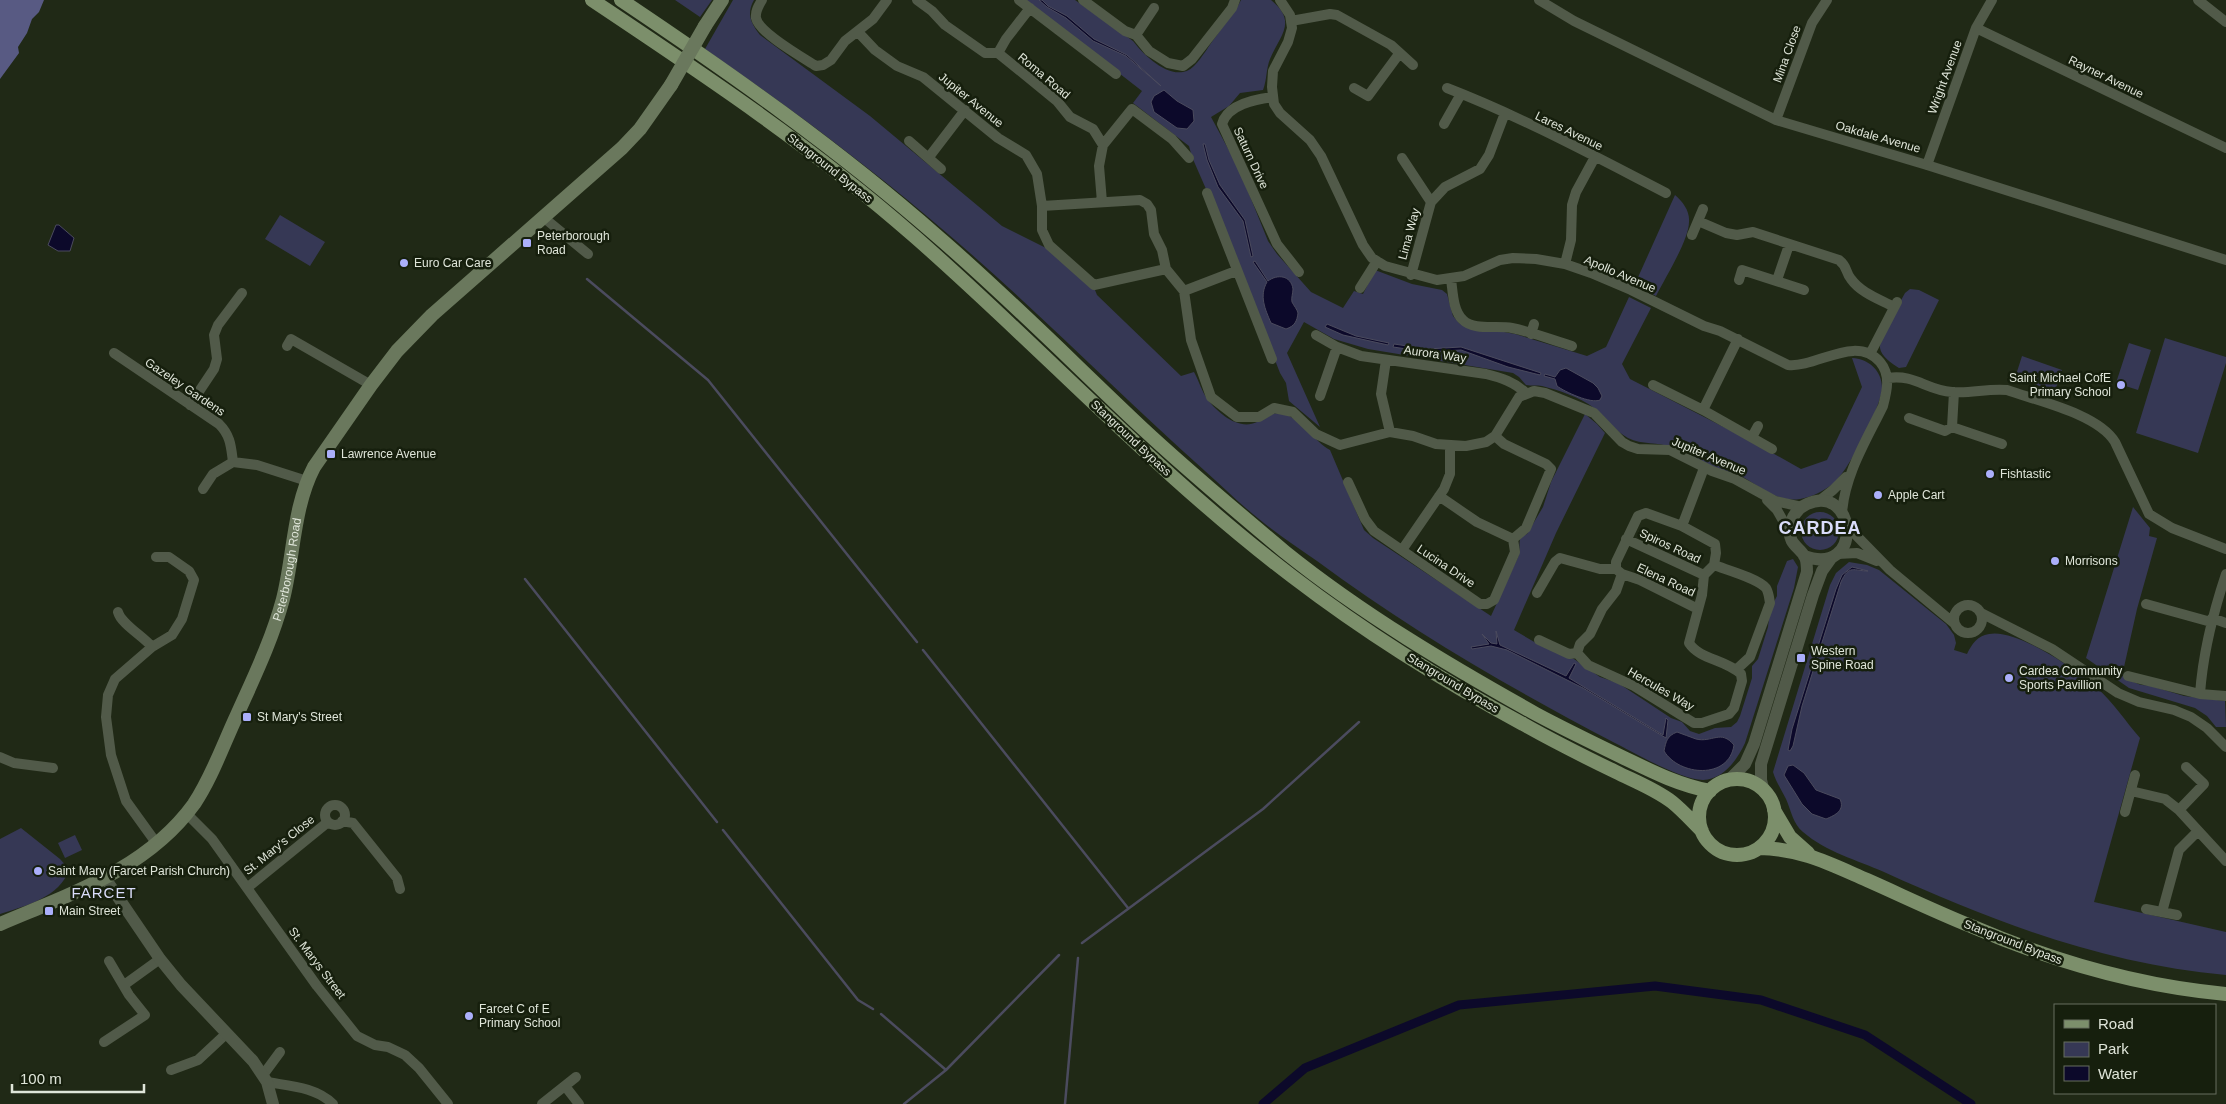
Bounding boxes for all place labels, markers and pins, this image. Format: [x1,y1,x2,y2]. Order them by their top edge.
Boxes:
place label: Peterborough Road [537,229,610,257]
marker: Peterborough Road [521,237,533,249]
place label: Euro Car Care [414,256,492,270]
marker: Euro Car Care [398,257,410,269]
place label: Saint Michael CofE Primary School [2009,371,2111,399]
marker: Saint Michael CofE Primary School [2115,379,2127,391]
place label: Lawrence Avenue [341,447,437,461]
marker: Lawrence Avenue [325,448,337,460]
place label: Fishtastic [2000,467,2051,481]
marker: Fishtastic [1984,468,1996,480]
place label: Apple Cart [1888,488,1945,502]
marker: Apple Cart [1872,489,1884,501]
place label: Morrisons [2065,554,2118,568]
marker: Morrisons [2049,555,2061,567]
place label: Western Spine Road [1811,644,1874,672]
marker: Western Spine Road [1795,652,1807,664]
place label: Cardea Community Sports Pavillion [2019,664,2122,692]
marker: Cardea Community Sports Pavillion [2003,672,2015,684]
place label: St Mary's Street [257,710,343,724]
marker: St Mary's Street [241,711,253,723]
place label: Saint Mary (Farcet Parish Church) [48,864,230,878]
marker: Saint Mary (Farcet Parish Church) [32,865,44,877]
place label: Main Street [59,904,121,918]
marker: Main Street [43,905,55,917]
place label: Farcet C of E Primary School [479,1002,560,1030]
marker: Farcet C of E Primary School [463,1010,475,1022]

